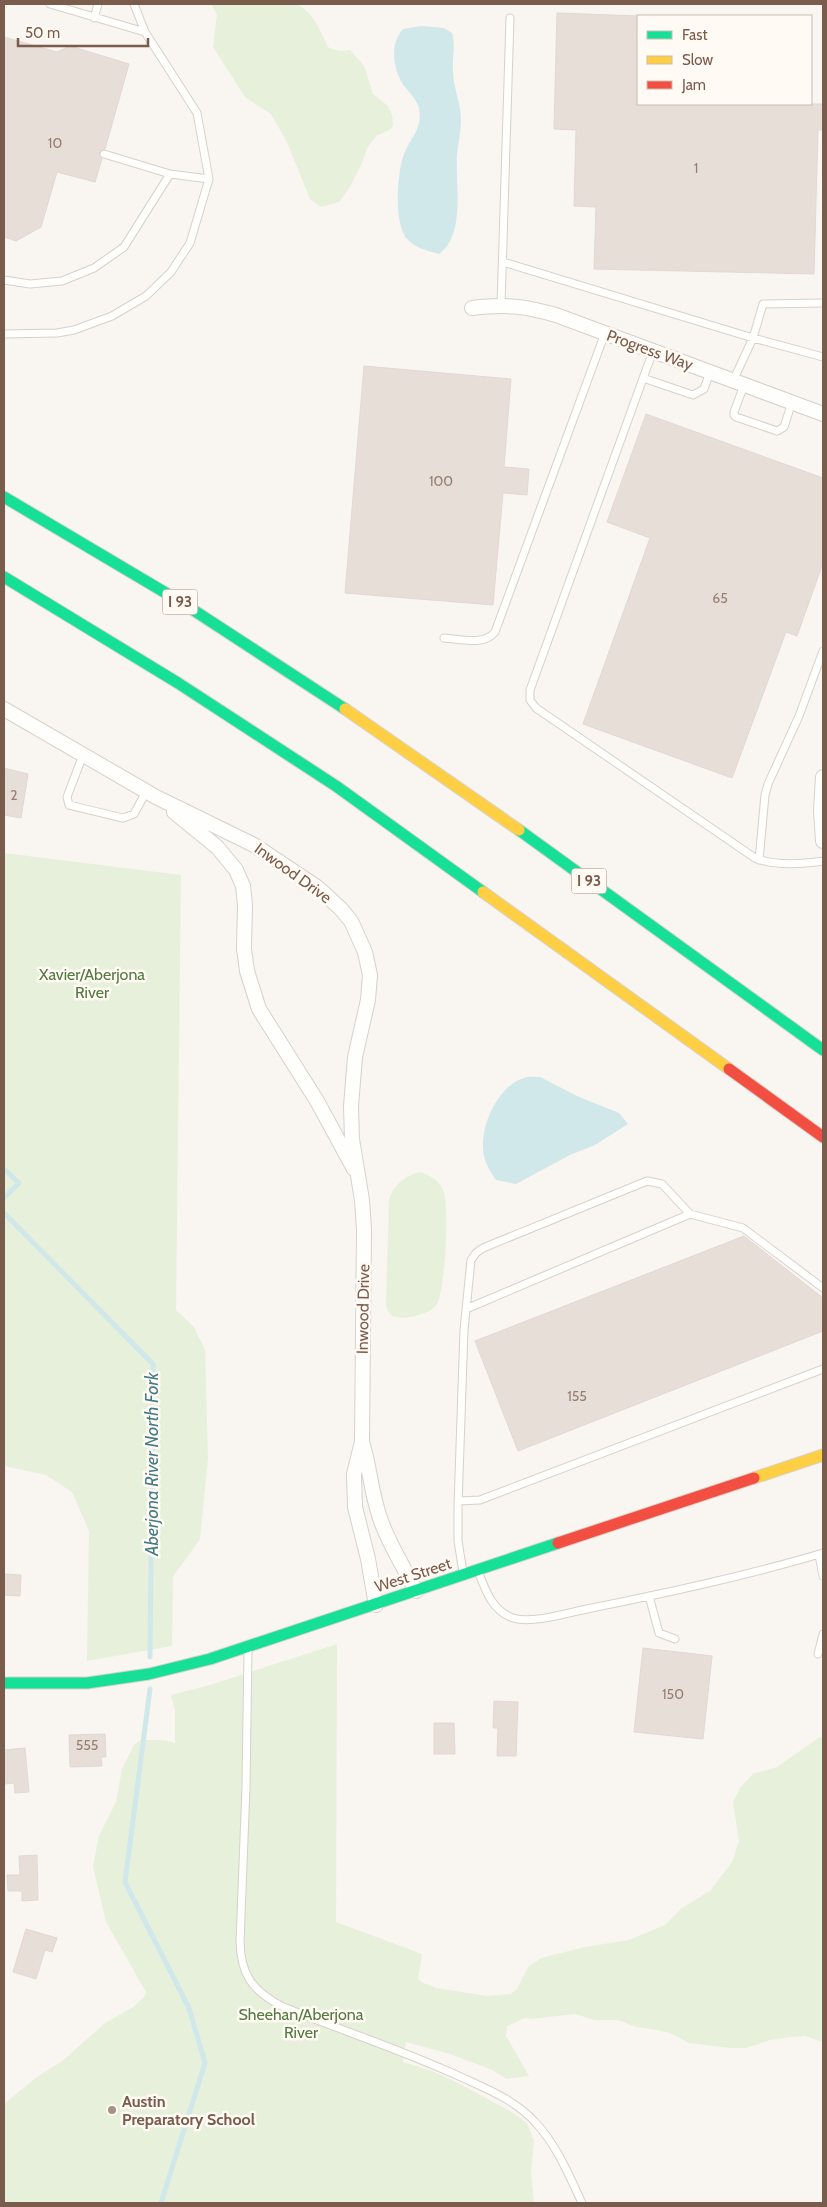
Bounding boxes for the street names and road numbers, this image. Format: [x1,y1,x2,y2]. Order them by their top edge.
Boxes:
street label: Progress Way [604,326,696,374]
road number: I 93 [162,590,198,614]
street label: Inwood Drive [251,839,335,907]
road number: I 93 [572,868,606,894]
street label: Inwood Drive [353,1264,373,1354]
street label: West Street [372,1554,454,1596]

